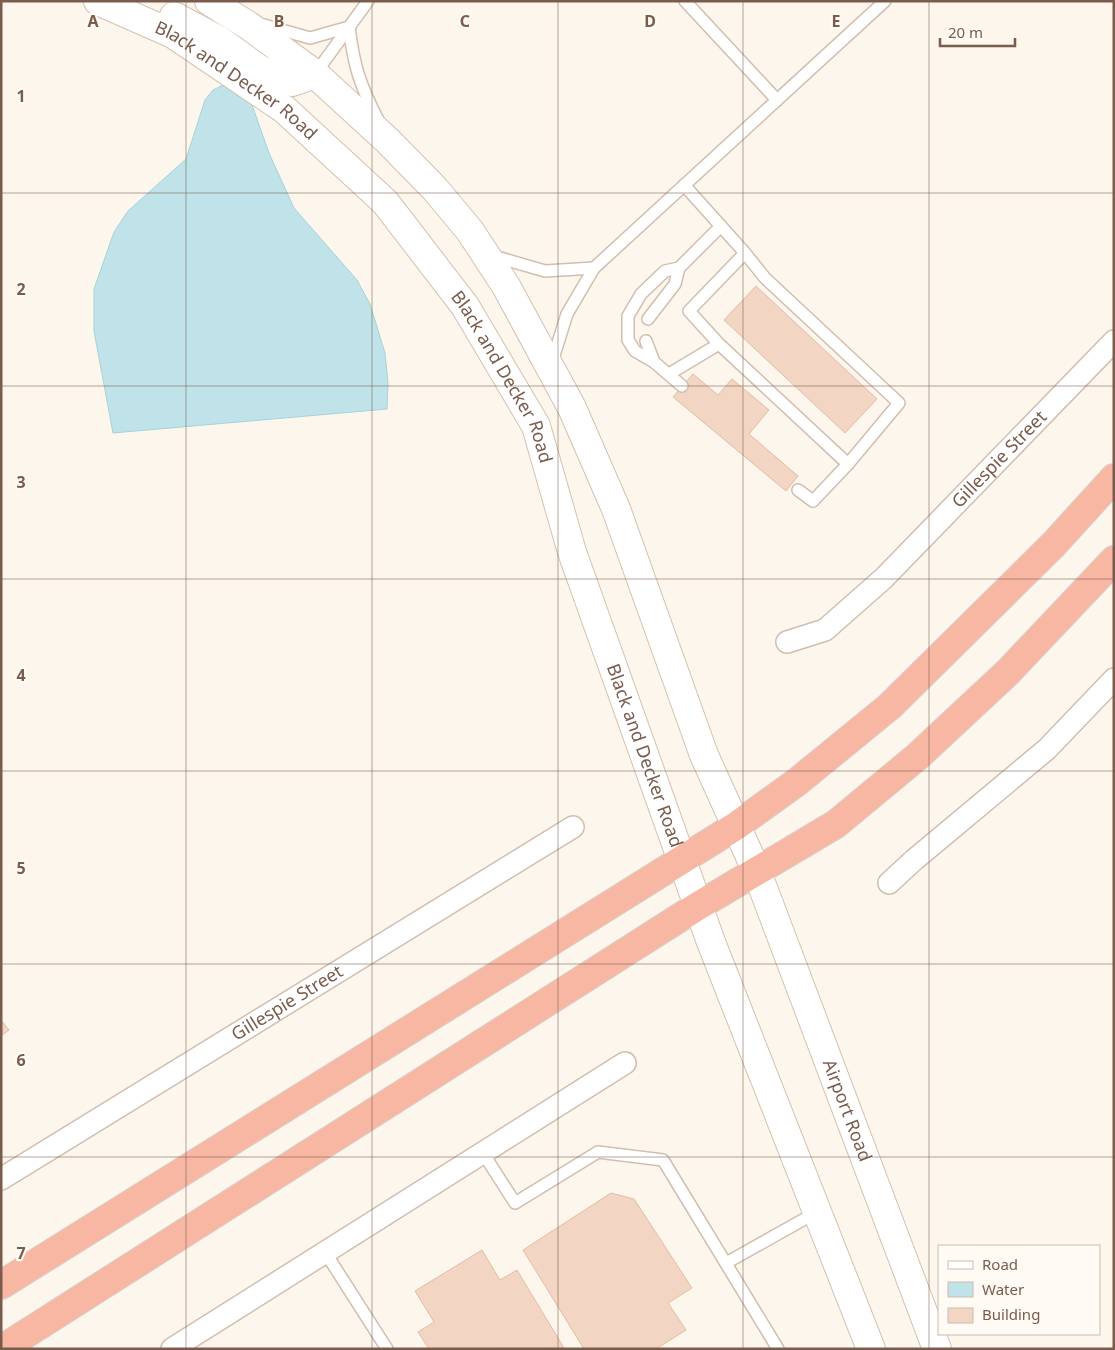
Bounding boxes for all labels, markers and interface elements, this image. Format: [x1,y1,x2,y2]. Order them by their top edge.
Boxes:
text: A [87,10,99,32]
text: C [460,10,470,32]
text: D [644,10,656,32]
text: E [832,10,841,32]
scale bar [940,15,1015,47]
street label: Black and Decker Road [150,19,320,147]
text: 20 m [948,22,983,42]
text: 1 [16,85,26,107]
text: 2 [16,278,26,300]
street label: Black and Decker Road [446,285,559,465]
street label: Gillespie Street [946,404,1052,512]
text: 3 [16,471,26,493]
street label: Black and Decker Road [602,660,689,850]
text: 4 [16,664,26,686]
text: 5 [16,857,26,879]
street label: Gillespie Street [226,958,347,1045]
text: 6 [16,1049,26,1071]
street label: Airport Road [818,1056,878,1165]
text: 7 [16,1242,26,1264]
legend [938,1245,1100,1335]
text: Road [982,1254,1018,1274]
text: Water [982,1279,1024,1299]
text: Building [982,1304,1040,1324]

